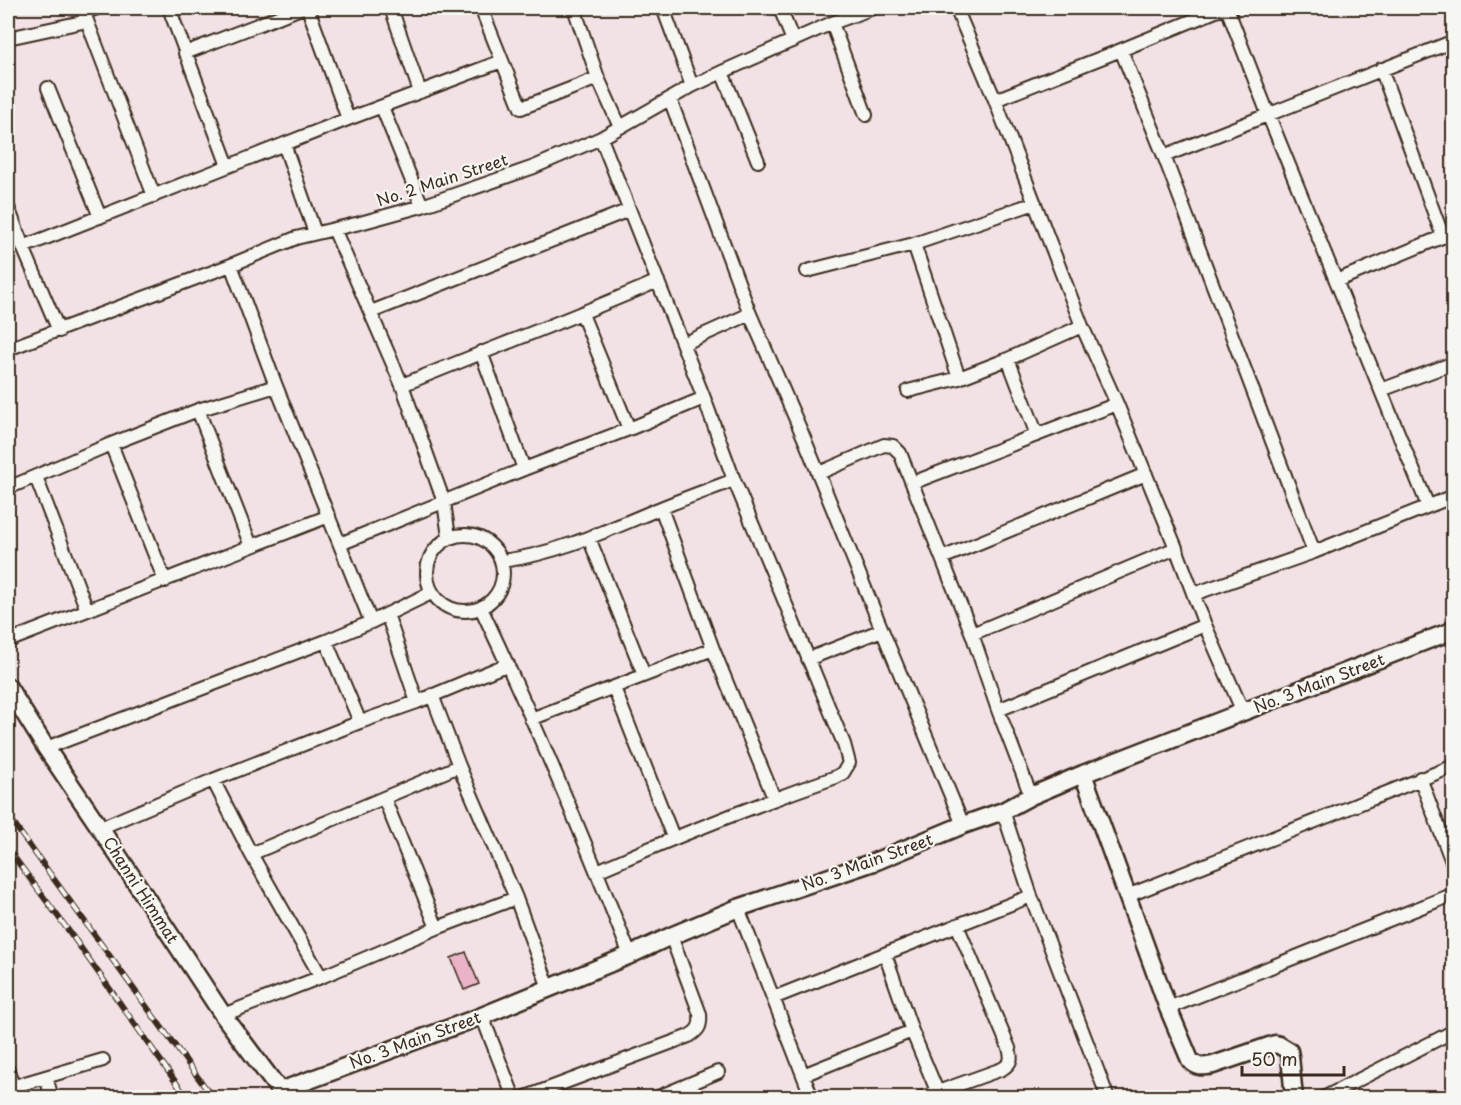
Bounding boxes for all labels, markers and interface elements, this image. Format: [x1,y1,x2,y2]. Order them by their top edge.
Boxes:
street label: No. 2 Main Street [373,146,511,212]
street label: No. 3 Main Street [1250,646,1388,718]
street label: No. 3 Main Street [797,826,936,896]
street label: Channi Himmat [98,831,186,948]
street label: No. 3 Main Street [345,1004,484,1074]
scale bar [1242,1039,1344,1077]
text: 50 m [1251,1045,1298,1072]

